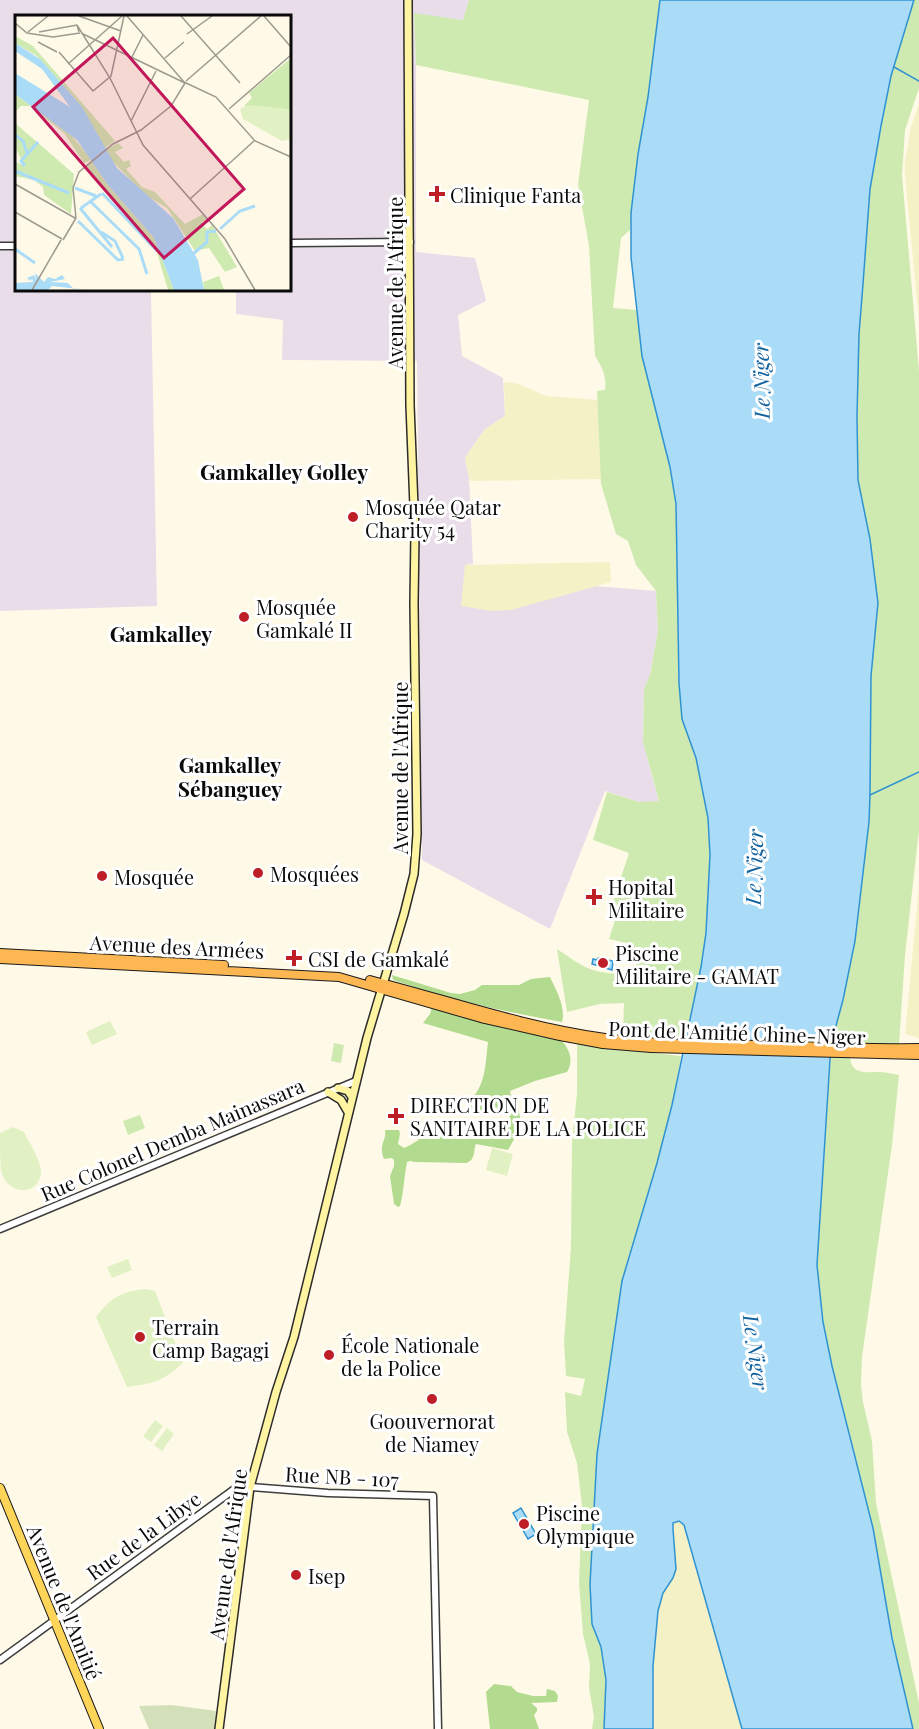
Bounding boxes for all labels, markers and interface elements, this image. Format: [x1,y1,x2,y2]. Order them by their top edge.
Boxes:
inset map [15,15,291,291]
place label: Clinique Fanta [450,181,581,208]
marker: Clinique Fanta [428,185,446,203]
street label: Avenue de l'Afrique [381,197,408,370]
water label: Le Niger [745,342,775,420]
district label: Gamkalley Golley [200,457,368,485]
place label: Mosquée Qatar Charity 54 [365,493,501,543]
marker: Mosquée Qatar Charity 54 [346,510,360,524]
place label: Mosquée Gamkalé II [256,593,353,643]
marker: Mosquée Gamkalé II [237,610,251,624]
district label: Gamkalley [110,619,212,647]
street label: Avenue de l'Afrique [386,682,413,855]
district label: Gamkalley Sébanguey [178,750,282,802]
water label: Le Niger [738,828,768,906]
place label: Mosquées [270,860,359,887]
place label: Mosquée [114,863,194,890]
marker: Mosquées [251,866,265,880]
marker: Mosquée [95,869,109,883]
place label: Hopital Militaire [608,873,684,923]
marker: Hopital Militaire [585,888,603,906]
street label: Avenue des Armées [88,928,265,964]
place label: Piscine Militaire - GAMAT [615,939,779,989]
place label: CSI de Gamkalé [308,945,449,972]
marker: CSI de Gamkalé [285,949,303,967]
marker: Piscine Militaire - GAMAT [596,956,610,970]
street label: Pont de l'Amitié Chine-Niger [608,1014,866,1050]
street label: Rue Colonel Demba Mainassara [36,1071,308,1207]
place label: DIRECTION DE SANITAIRE DE LA POLICE [410,1091,646,1141]
marker: DIRECTION DE SANITAIRE DE LA POLICE [387,1107,405,1125]
water label: Le Niger [738,1312,776,1392]
place label: Terrain Camp Bagagi [152,1313,269,1363]
marker: Terrain Camp Bagagi [133,1330,147,1344]
place label: École Nationale de la Police [341,1331,479,1381]
marker: École Nationale de la Police [322,1348,336,1362]
marker: Goouvernorat de Niamey [425,1392,439,1406]
place label: Goouvernorat de Niamey [369,1407,495,1457]
street label: Rue NB - 107 [285,1460,399,1492]
street label: Avenue de l'Afrique [201,1467,252,1642]
street label: Rue de la Libye [80,1484,206,1586]
place label: Piscine Olympique [536,1499,635,1549]
marker: Piscine Olympique [517,1517,531,1531]
street label: Avenue de l'Amitié [21,1520,108,1683]
place label: Isep [308,1562,345,1589]
marker: Isep [289,1568,303,1582]

